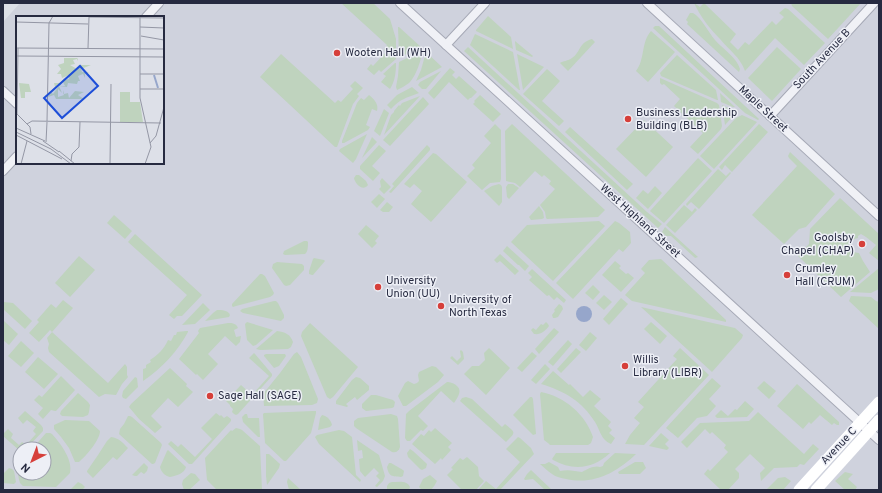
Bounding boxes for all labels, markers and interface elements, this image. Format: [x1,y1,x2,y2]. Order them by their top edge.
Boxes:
inset map [16,16,164,164]
street label: South Avenue B [790,26,854,92]
place label: Wooten Hall (WH) [345,46,431,60]
marker: Wooten Hall (WH) [332,48,342,58]
street label: Maple Street [735,83,791,135]
place label: Business Leadership Building (BLB) [636,106,737,133]
marker: Business Leadership Building (BLB) [623,114,633,124]
street label: West Highland Street [597,181,683,261]
place label: Goolsby Chapel (CHAP) [781,231,854,258]
marker: Goolsby Chapel (CHAP) [857,239,867,249]
place label: Crumley Hall (CRUM) [795,262,855,289]
marker: Crumley Hall (CRUM) [782,270,792,280]
place label: University Union (UU) [386,274,440,301]
marker: University Union (UU) [373,282,383,292]
place label: University of North Texas [449,293,512,320]
marker: University of North Texas [436,301,446,311]
place label: Willis Library (LIBR) [633,353,702,380]
marker: Willis Library (LIBR) [620,361,630,371]
place label: Sage Hall (SAGE) [218,389,302,403]
marker: Sage Hall (SAGE) [205,391,215,401]
street label: Avenue C [818,424,860,468]
north arrow [12,441,52,481]
text: N [18,460,34,476]

